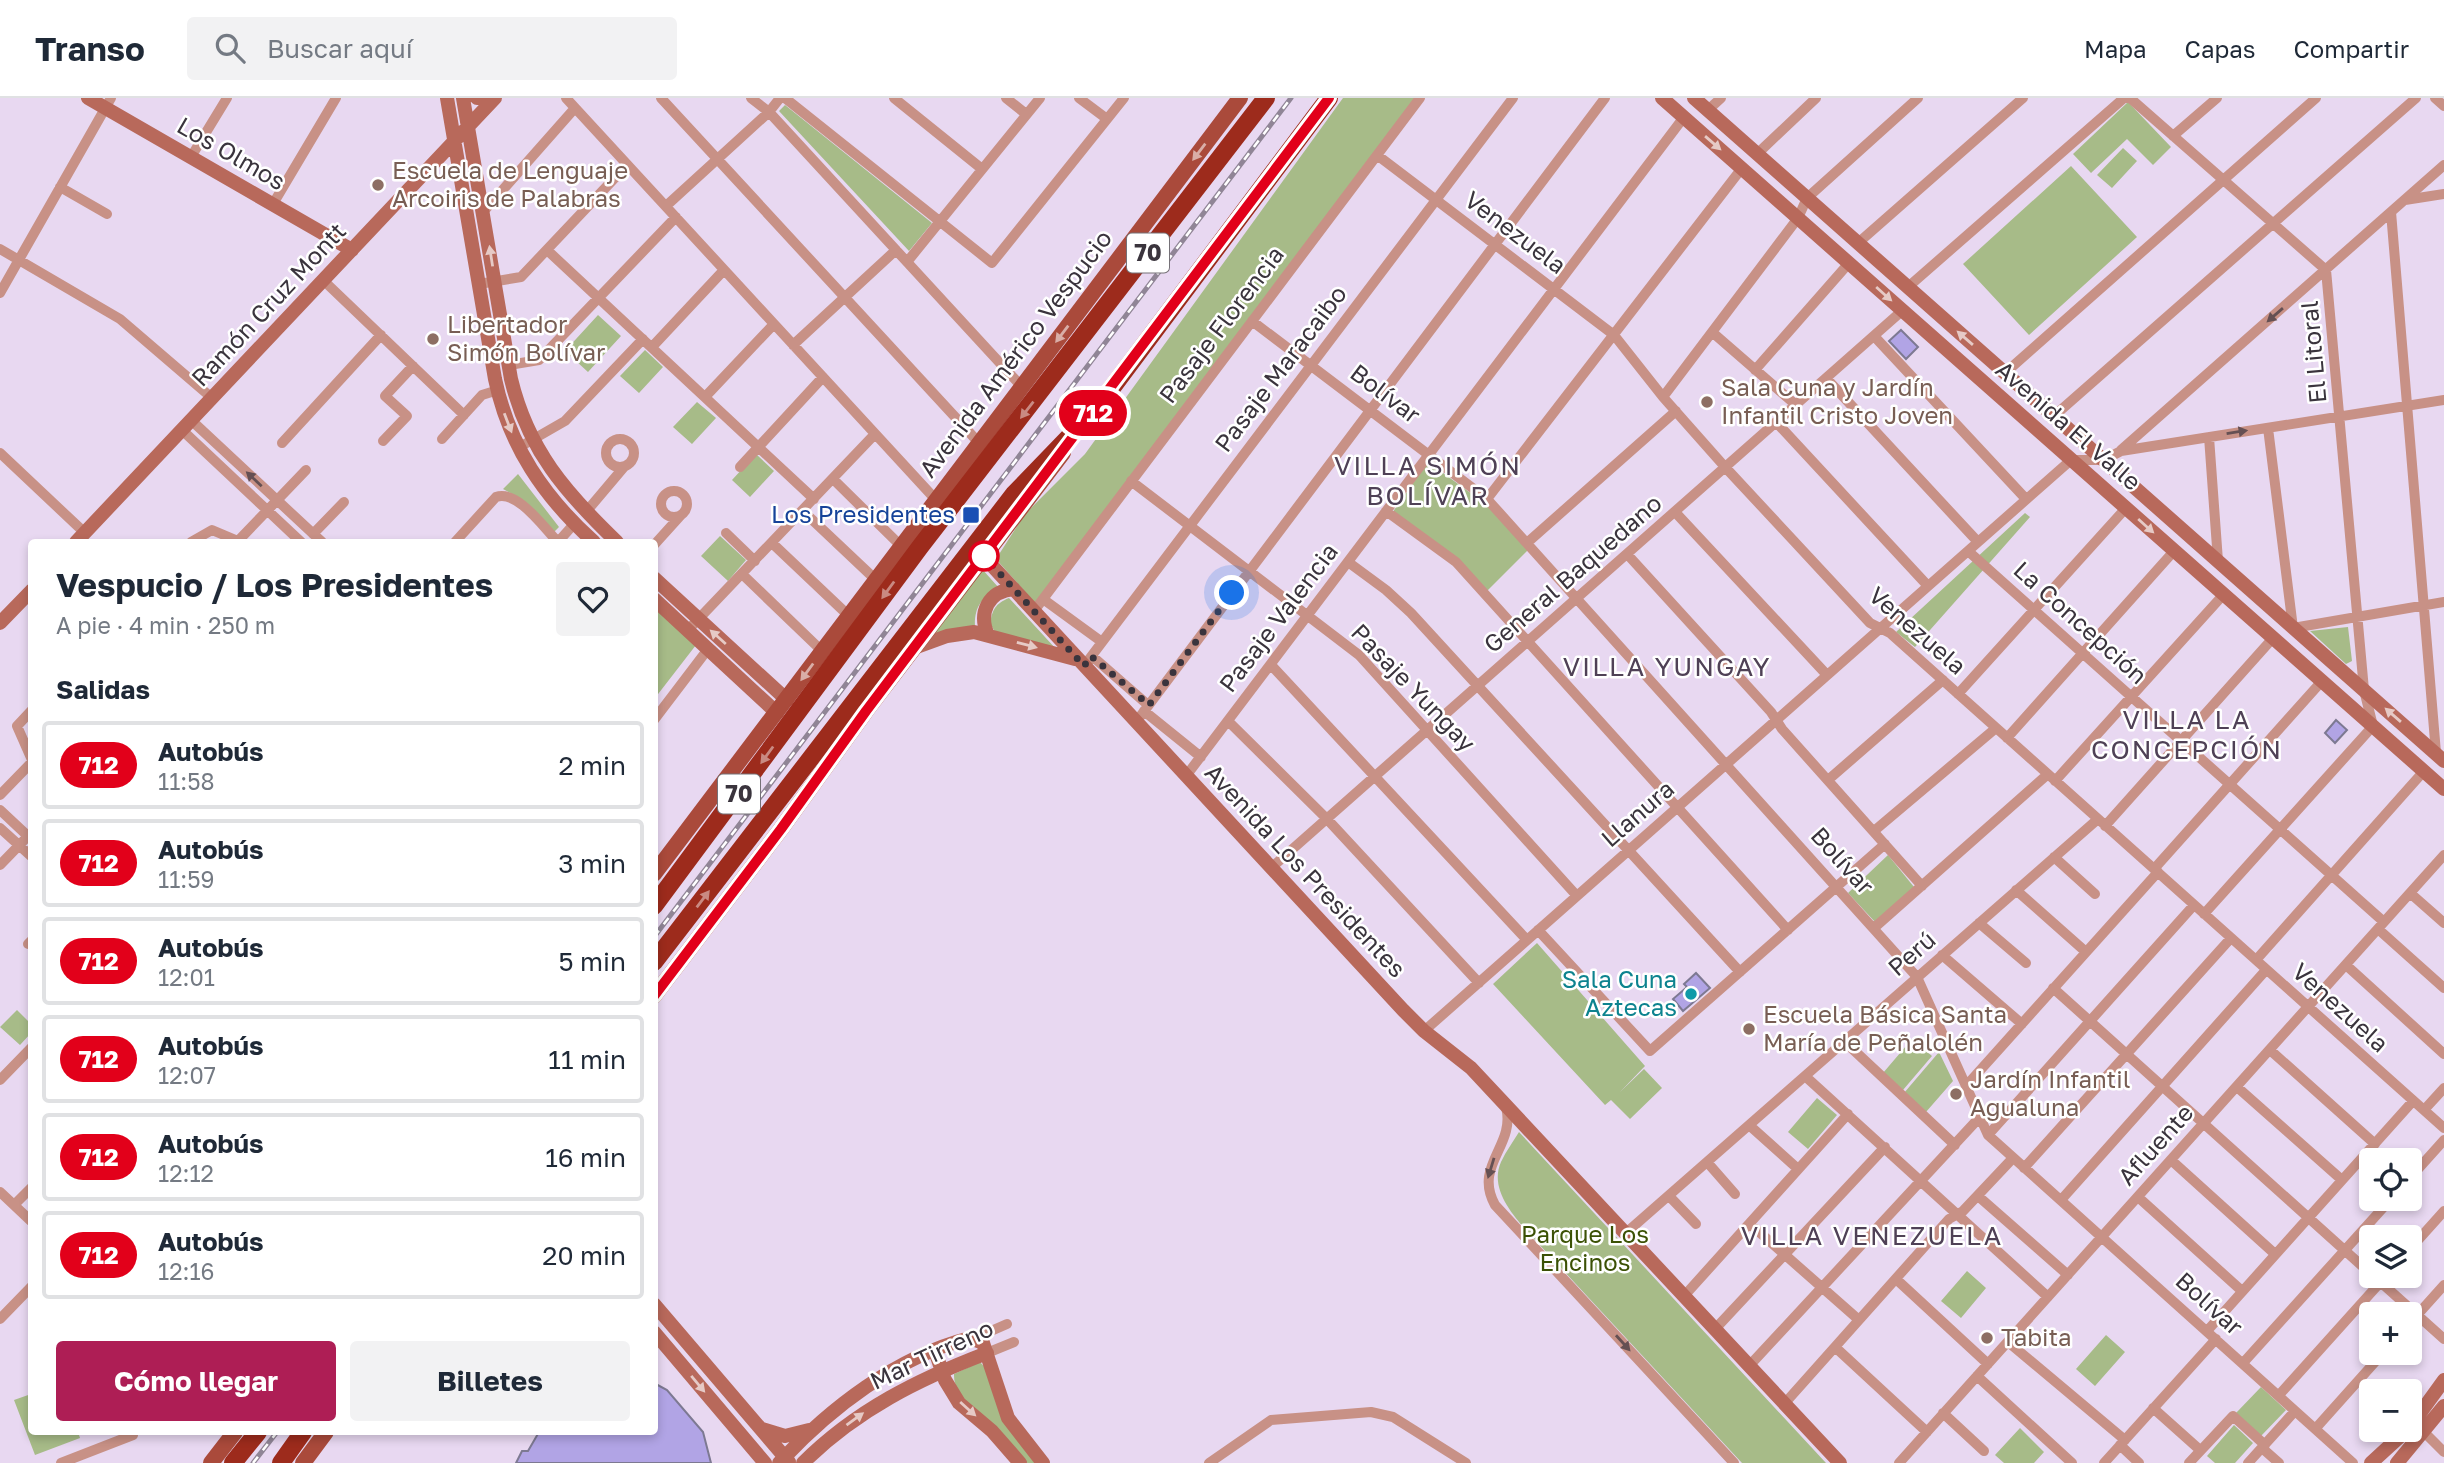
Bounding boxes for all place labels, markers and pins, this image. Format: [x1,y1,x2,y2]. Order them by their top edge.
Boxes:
place label: Escuela de Lenguaje Arcoiris de Palabras [392,155,628,212]
marker: Escuela de Lenguaje Arcoiris de Palabras [370,177,386,193]
place label: Libertador Simón Bolívar [447,309,605,366]
marker: Libertador Simón Bolívar [425,331,441,347]
place label: Sala Cuna y Jardín Infantil Cristo Joven [1721,372,1953,429]
marker: Sala Cuna y Jardín Infantil Cristo Joven [1699,394,1715,410]
place label: Los Presidentes [771,499,955,528]
marker: Los Presidentes [961,505,981,525]
unlabelled marker [969,541,999,571]
place label: Sala Cuna Aztecas [1562,964,1677,1021]
marker: Sala Cuna Aztecas [1683,986,1699,1002]
place label: Escuela Básica Santa María de Peñalolén [1763,999,2007,1056]
marker: Escuela Básica Santa María de Peñalolén [1741,1021,1757,1037]
place label: Jardín Infantil Agualuna [1970,1064,2130,1121]
marker: Jardín Infantil Agualuna [1948,1086,1964,1102]
place label: Tabita [2001,1322,2072,1351]
marker: Tabita [1979,1330,1995,1346]

